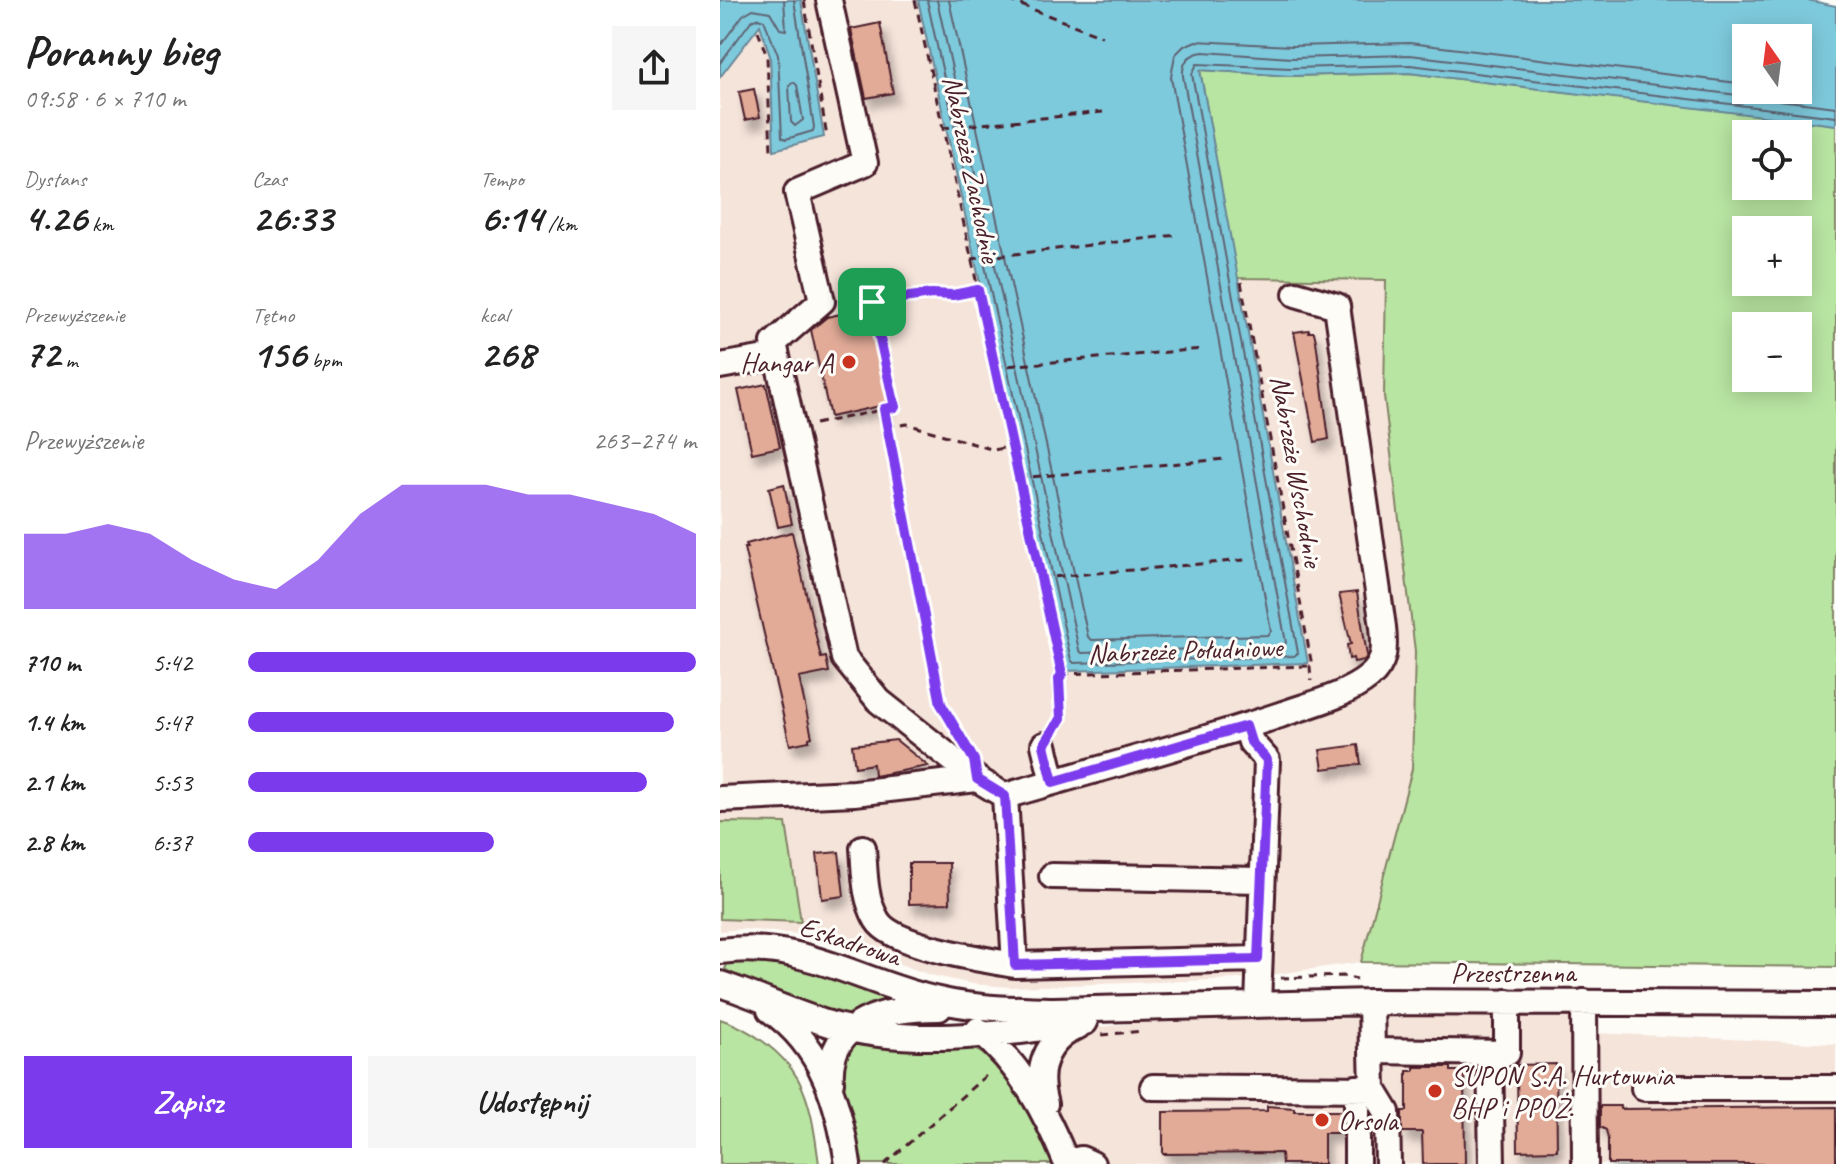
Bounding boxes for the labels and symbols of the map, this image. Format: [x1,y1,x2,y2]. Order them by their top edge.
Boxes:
north arrow [1732,24,1812,104]
street label: Nabrzeże Zachodnie [935,72,1009,268]
pin [838,268,906,336]
place label: Hangar A [740,345,835,380]
marker: Hangar A [840,353,858,371]
street label: Nabrzeże Wschodnie [1263,372,1331,571]
street label: Nabrzeże Południowe [1087,629,1285,671]
street label: Eskadrowa [795,908,907,974]
street label: Przestrzenna [1451,955,1578,990]
place label: SUPON S.A. Hurtownia BHP i PPOŻ. [1451,1058,1675,1125]
marker: SUPON S.A. Hurtownia BHP i PPOŻ. [1426,1082,1444,1100]
place label: Orsola [1338,1103,1399,1138]
marker: Orsola [1313,1111,1331,1129]

